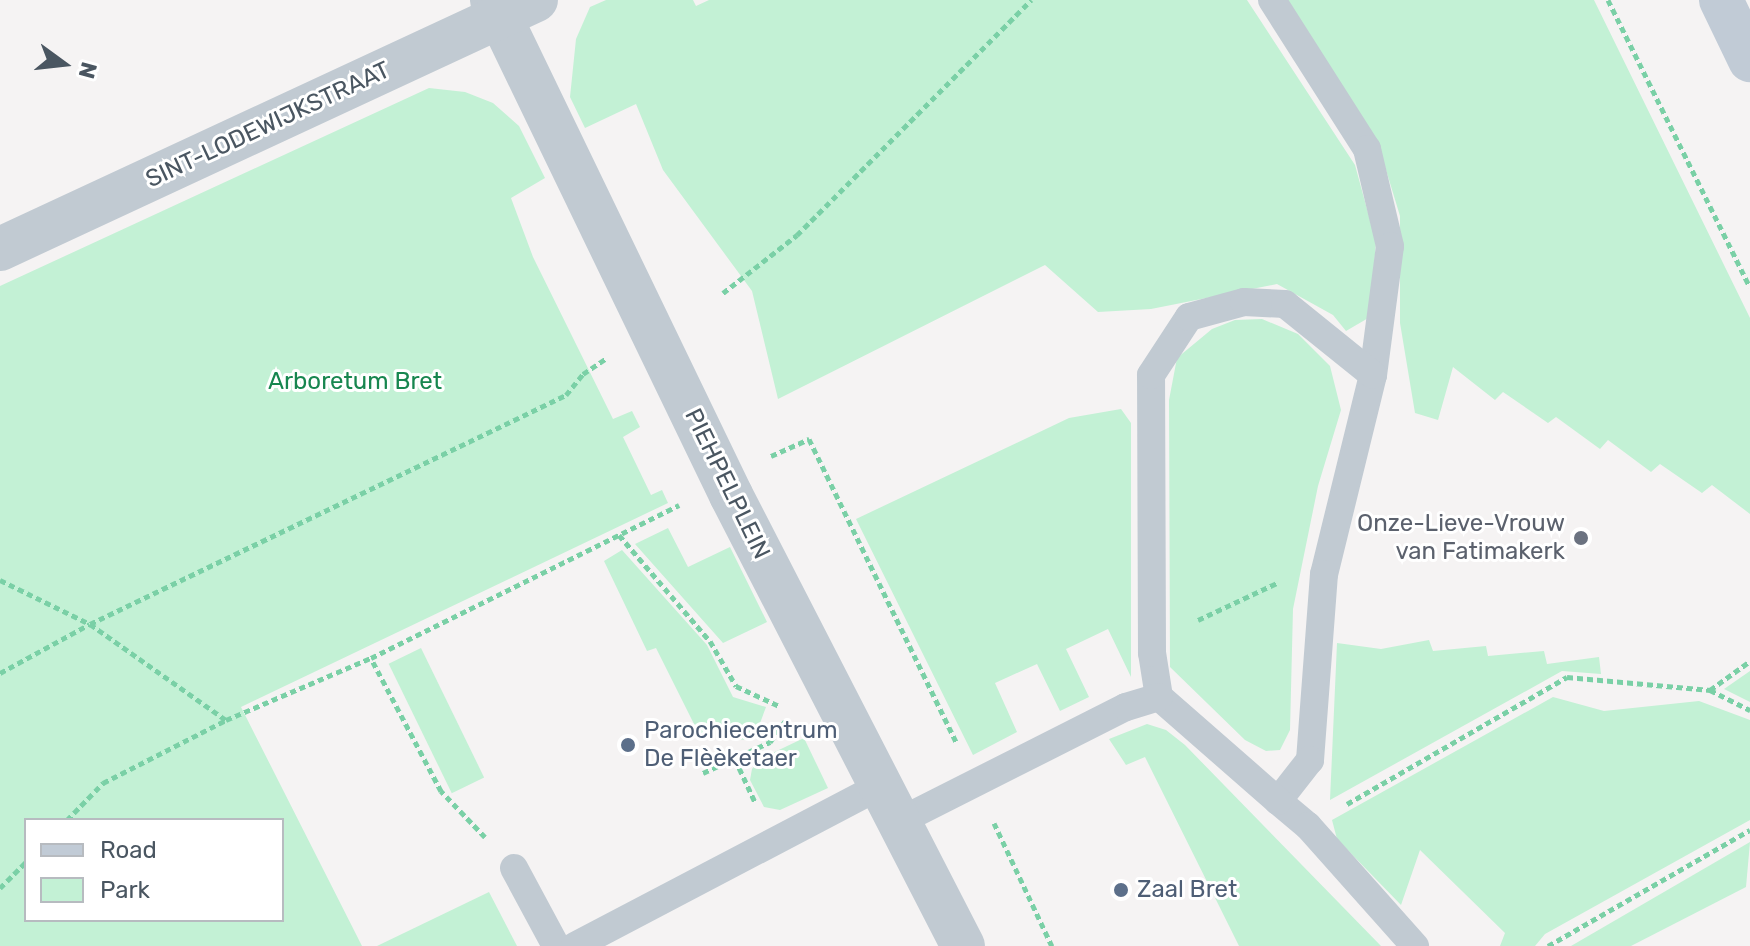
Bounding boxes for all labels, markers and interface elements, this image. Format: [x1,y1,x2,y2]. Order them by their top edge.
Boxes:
north arrow [24,24,104,104]
street label: SINT-LODEWIJKSTRAAT [141,56,395,194]
text: N [73,59,103,81]
park label: Arboretum Bret [268,368,442,396]
street label: PIEHPELPLEIN [678,404,776,564]
place label: Onze-Lieve-Vrouw van Fatimakerk [1357,510,1565,566]
marker: Onze-Lieve-Vrouw van Fatimakerk [1572,529,1590,547]
place label: Parochiecentrum De Flèèketaer [644,717,838,773]
marker: Parochiecentrum De Flèèketaer [619,736,637,754]
legend [24,818,284,922]
text: Road [100,836,157,864]
text: Park [100,876,150,904]
place label: Zaal Bret [1137,876,1237,904]
marker: Zaal Bret [1112,881,1130,899]

